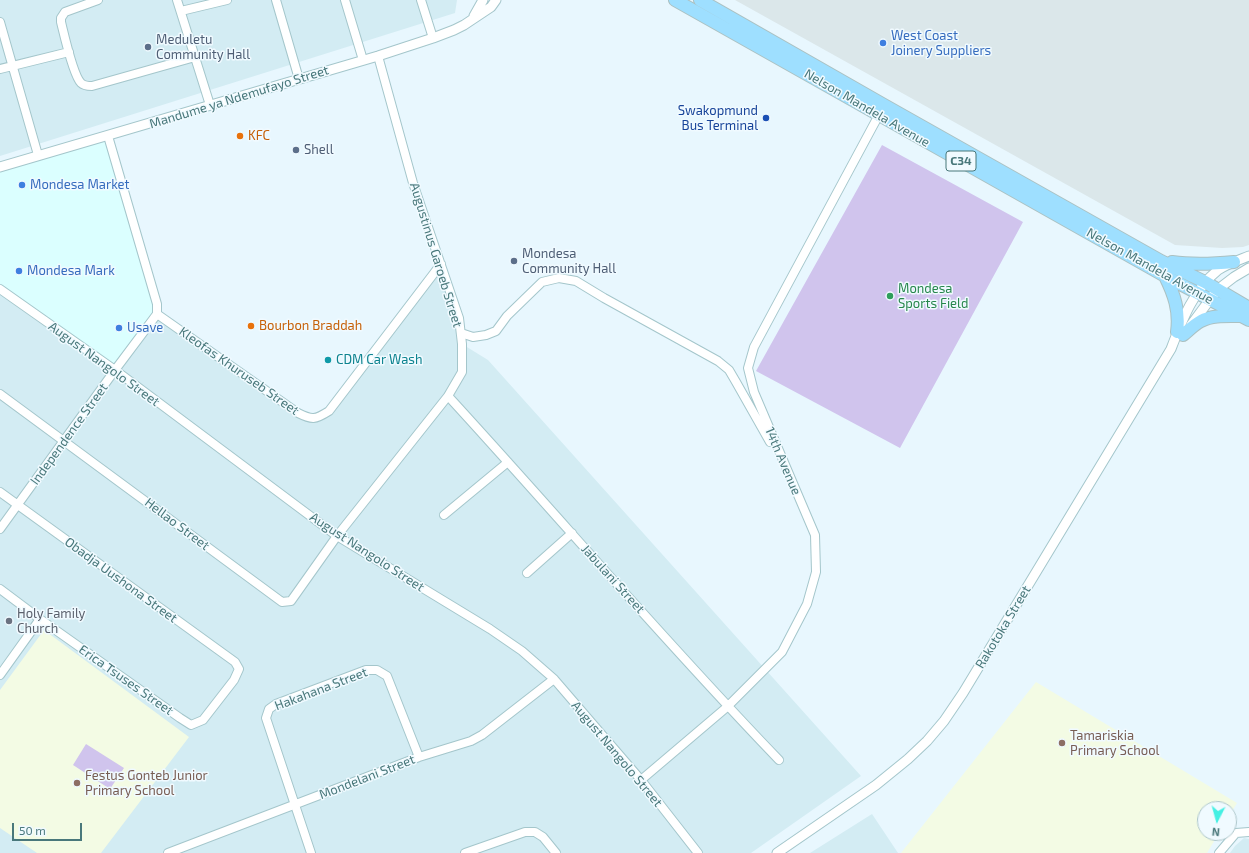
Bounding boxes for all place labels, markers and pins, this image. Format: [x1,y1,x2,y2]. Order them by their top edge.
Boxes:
place label: West Coast Joinery Suppliers [891,28,991,59]
place label: Meduletu Community Hall [156,32,250,63]
marker: West Coast Joinery Suppliers [878,38,888,48]
marker: Meduletu Community Hall [143,42,153,52]
place label: Swakopmund Bus Terminal [678,103,758,134]
marker: Swakopmund Bus Terminal [761,113,771,123]
place label: KFC [248,128,270,144]
marker: KFC [235,131,245,141]
place label: Shell [304,142,334,158]
marker: Shell [291,145,301,155]
place label: Mondesa Market [30,177,130,193]
marker: Mondesa Market [17,180,27,190]
place label: Mondesa Community Hall [522,246,616,277]
marker: Mondesa Community Hall [509,256,519,266]
place label: Mondesa Mark [27,263,115,279]
marker: Mondesa Mark [14,266,24,276]
place label: Mondesa Sports Field [898,281,968,312]
marker: Mondesa Sports Field [885,291,895,301]
place label: Bourbon Braddah [259,318,362,334]
place label: Usave [127,320,163,336]
marker: Bourbon Braddah [246,321,256,331]
marker: Usave [114,323,124,333]
place label: CDM Car Wash [336,352,422,368]
marker: CDM Car Wash [323,355,333,365]
place label: Holy Family Church [17,606,85,637]
marker: Holy Family Church [4,616,14,626]
place label: Tamariskia Primary School [1070,728,1159,759]
marker: Tamariskia Primary School [1057,738,1067,748]
place label: Festus Gonteb Junior Primary School [85,768,208,799]
marker: Festus Gonteb Junior Primary School [72,778,82,788]

